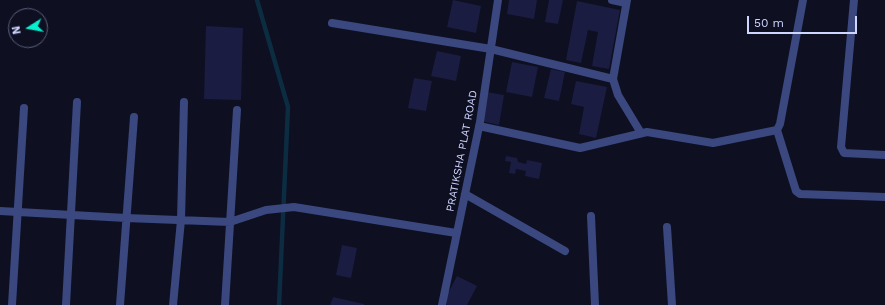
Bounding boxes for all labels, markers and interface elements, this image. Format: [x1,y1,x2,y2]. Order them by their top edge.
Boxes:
north arrow [8,8,48,48]
scale bar [749,8,859,34]
text: 50 m [754,16,784,30]
text: N [10,25,24,35]
street label: PRATIKSHA PLAT ROAD [444,89,480,213]

